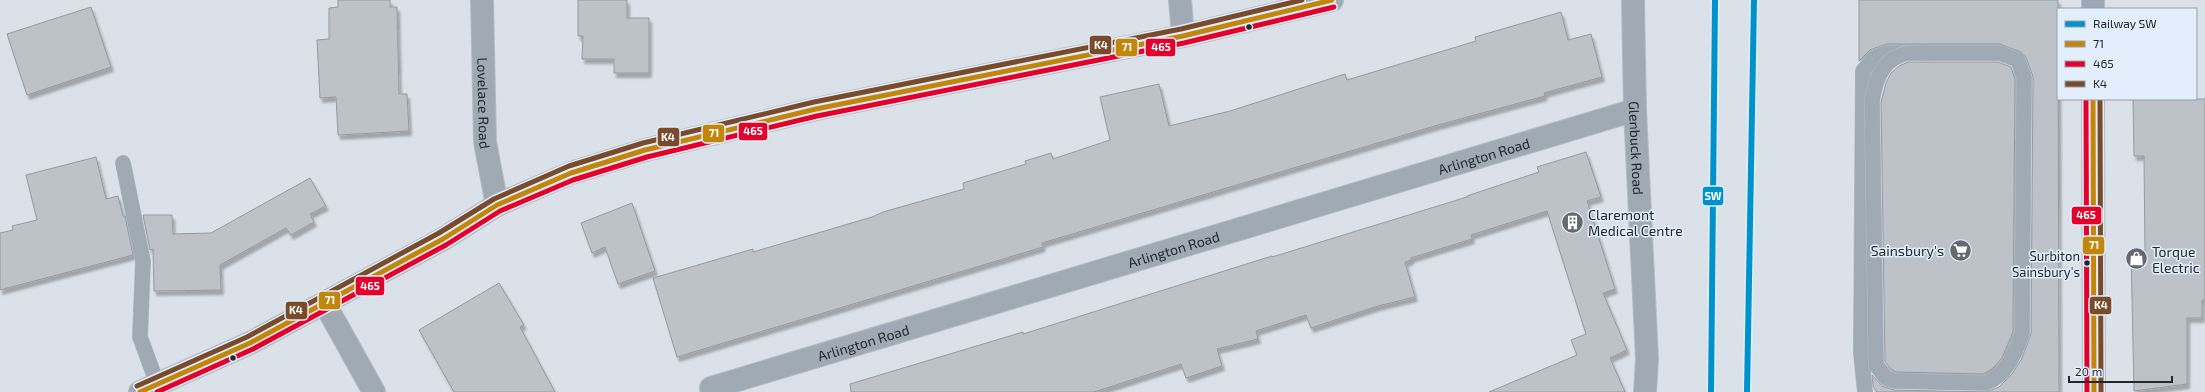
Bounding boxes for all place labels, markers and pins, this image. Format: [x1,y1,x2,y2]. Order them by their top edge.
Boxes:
unlabelled marker [1244,22,1254,32]
place label: Claremont Medical Centre [1588,206,1683,239]
building icon: Claremont Medical Centre [1559,209,1585,235]
supermarket icon: Sainsbury's [1947,237,1973,263]
place label: Sainsbury's [1871,242,1944,259]
place label: Torque Electric [2152,243,2200,276]
shop icon: Torque Electric [2123,246,2149,272]
place label: Surbiton Sainsbury's [2012,248,2080,280]
marker: Surbiton Sainsbury's [2082,258,2092,268]
unlabelled marker [228,353,238,363]

